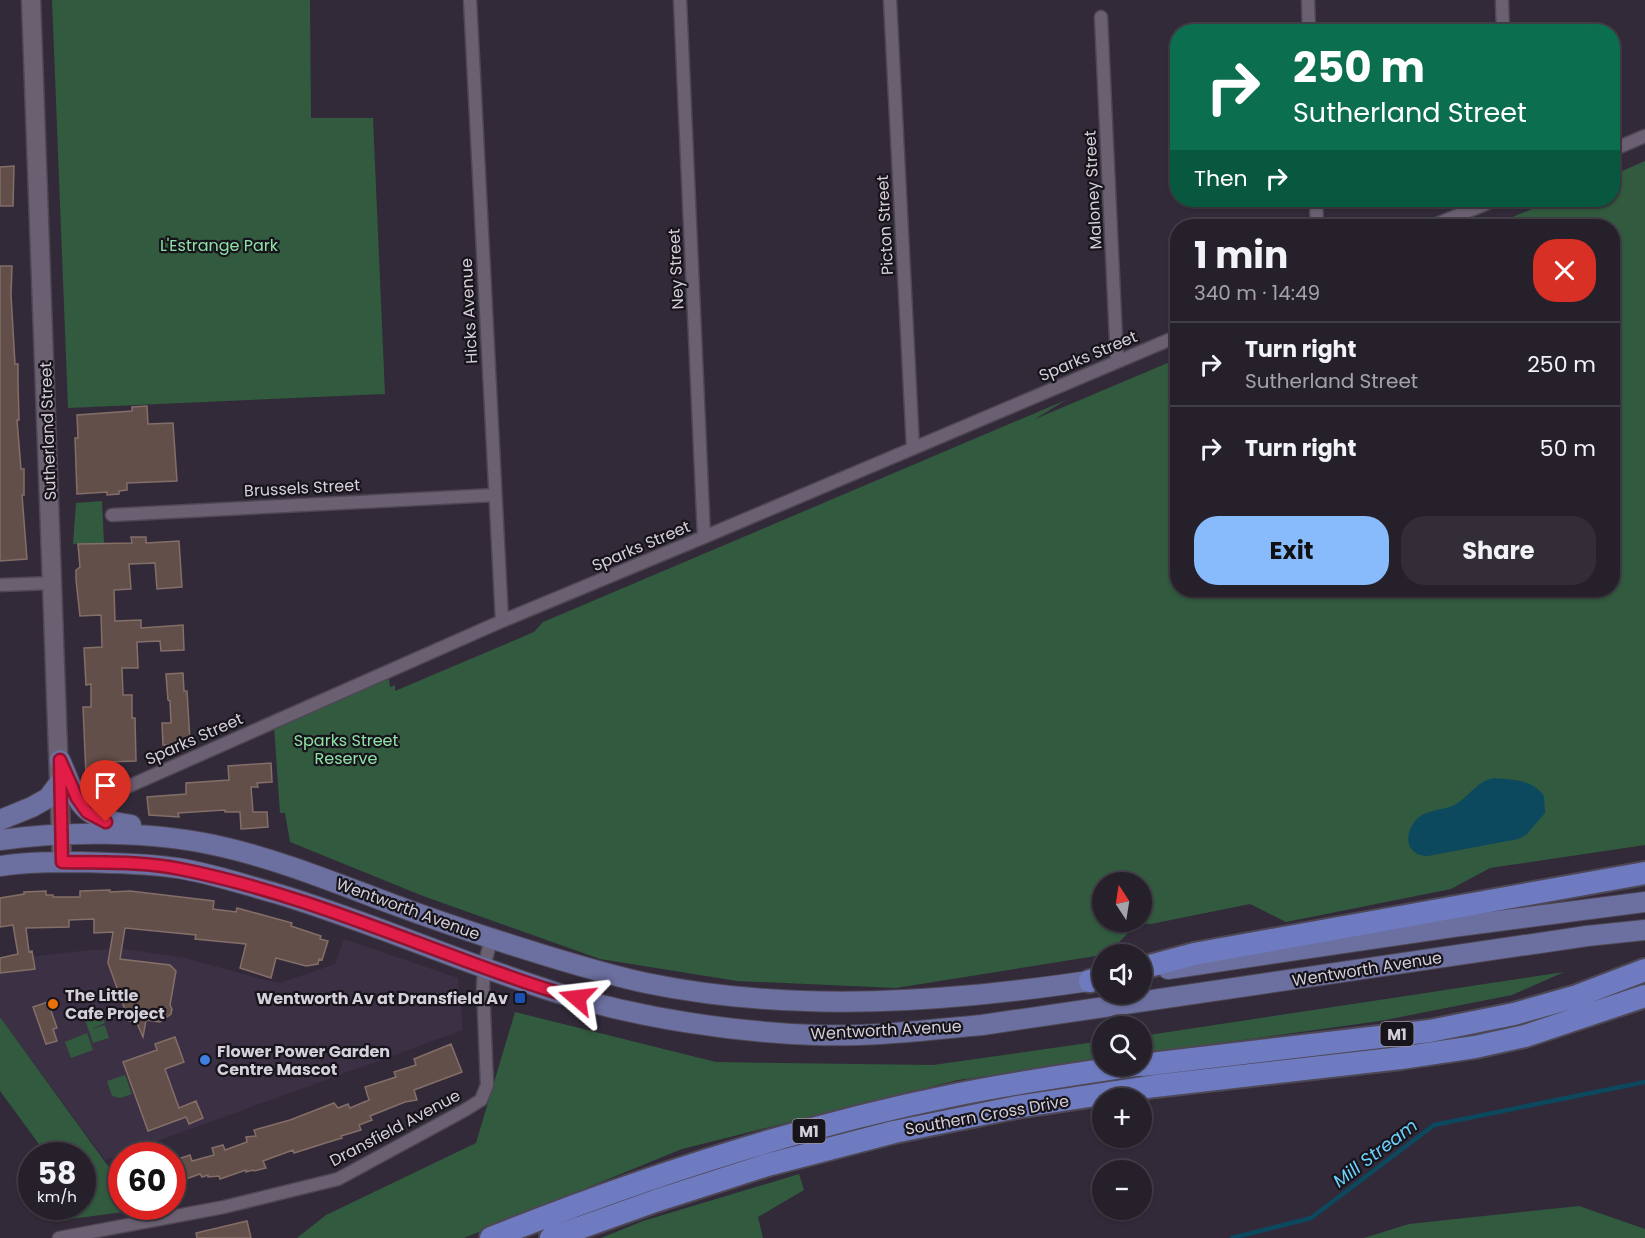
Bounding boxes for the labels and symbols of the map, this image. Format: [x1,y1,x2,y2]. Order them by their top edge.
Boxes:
street label: Maloney Street [1078,130,1108,250]
street label: Picton Street [871,174,899,276]
street label: Ney Street [662,228,690,310]
park label: L'Estrange Park [160,234,279,257]
street label: Hicks Avenue [455,258,483,364]
street label: Sparks Street [1035,325,1141,387]
street label: Sutherland Street [34,361,62,501]
street label: Brussels Street [243,473,361,503]
street label: Sparks Street [588,515,694,577]
street label: Sparks Street [141,707,247,771]
park label: Sparks Street Reserve [294,729,399,770]
pin [80,760,131,822]
street label: Wentworth Avenue [333,872,483,946]
north arrow [1092,872,1152,932]
street label: Wentworth Avenue [1290,946,1444,992]
position arrow [545,966,609,1030]
place label: The Little Cafe Project [65,984,165,1025]
place label: Wentworth Av at Dransfield Av [256,987,508,1010]
marker: Wentworth Av at Dransfield Av [513,991,527,1005]
marker: The Little Cafe Project [46,997,60,1011]
street label: Wentworth Avenue [810,1015,962,1045]
road number: M1 [1380,1022,1414,1046]
place label: Flower Power Garden Centre Mascot [217,1040,390,1081]
marker: Flower Power Garden Centre Mascot [198,1053,212,1067]
street label: Dransfield Avenue [326,1084,464,1172]
street label: Southern Cross Drive [903,1089,1071,1141]
water label: Mill Stream [1328,1113,1422,1193]
road number: M1 [792,1119,826,1143]
speed limit sign: 60 [108,1142,186,1220]

